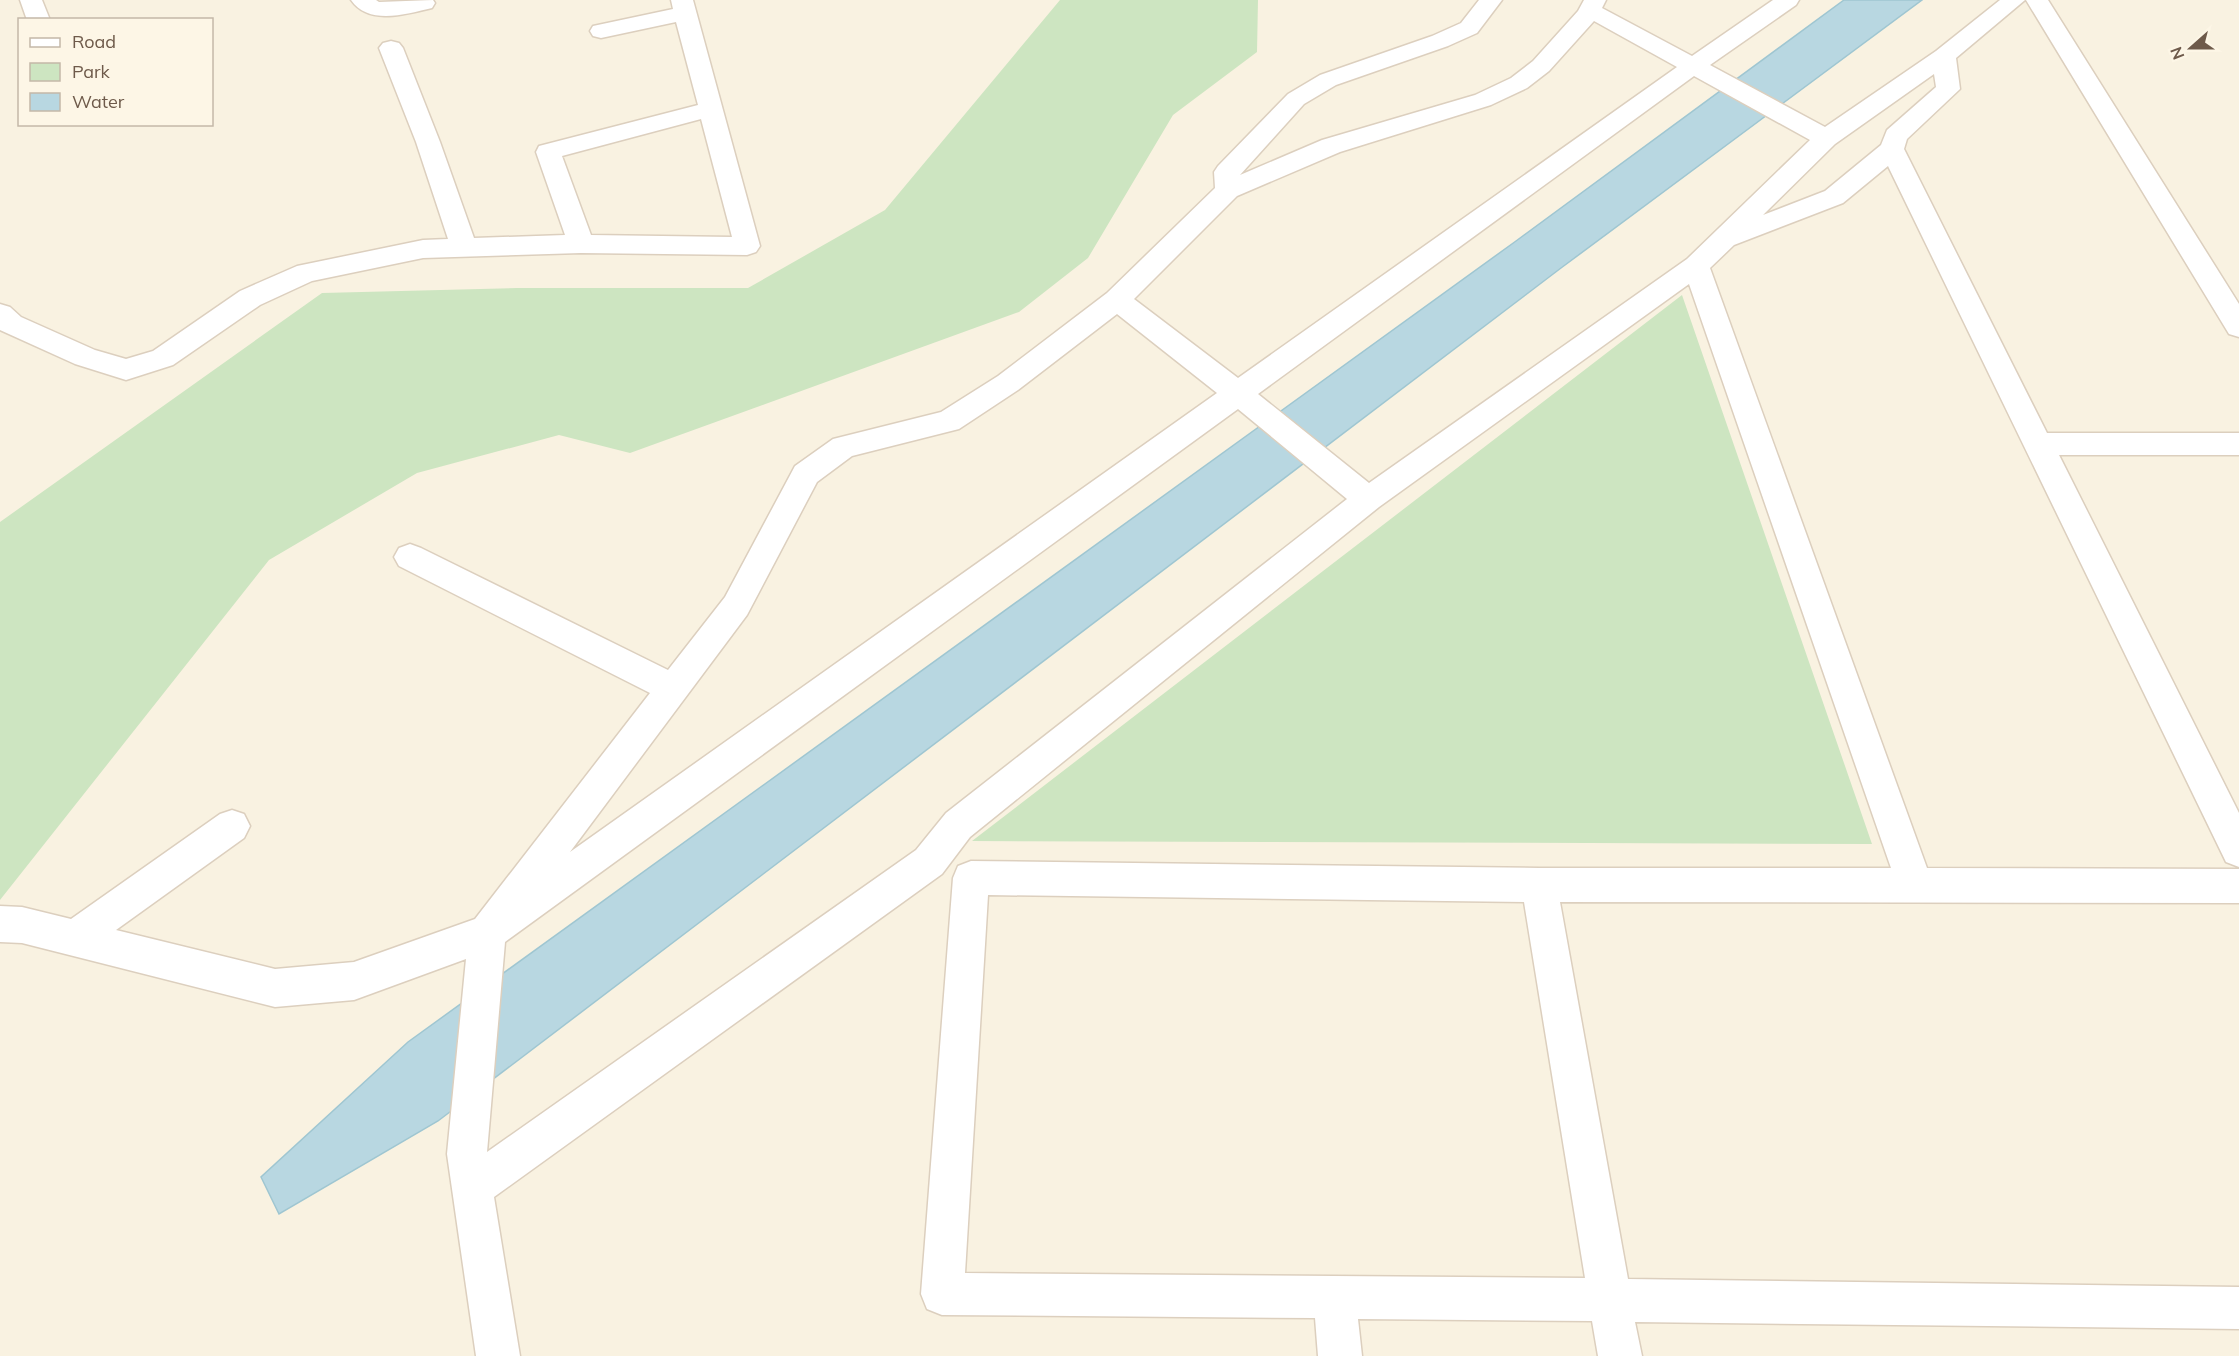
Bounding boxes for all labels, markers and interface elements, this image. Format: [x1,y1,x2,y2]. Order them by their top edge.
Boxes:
legend [18,18,213,126]
north arrow [2161,18,2221,78]
text: Road [72,30,116,53]
text: N [2165,44,2188,63]
text: Park [72,60,111,83]
text: Water [72,90,125,113]

